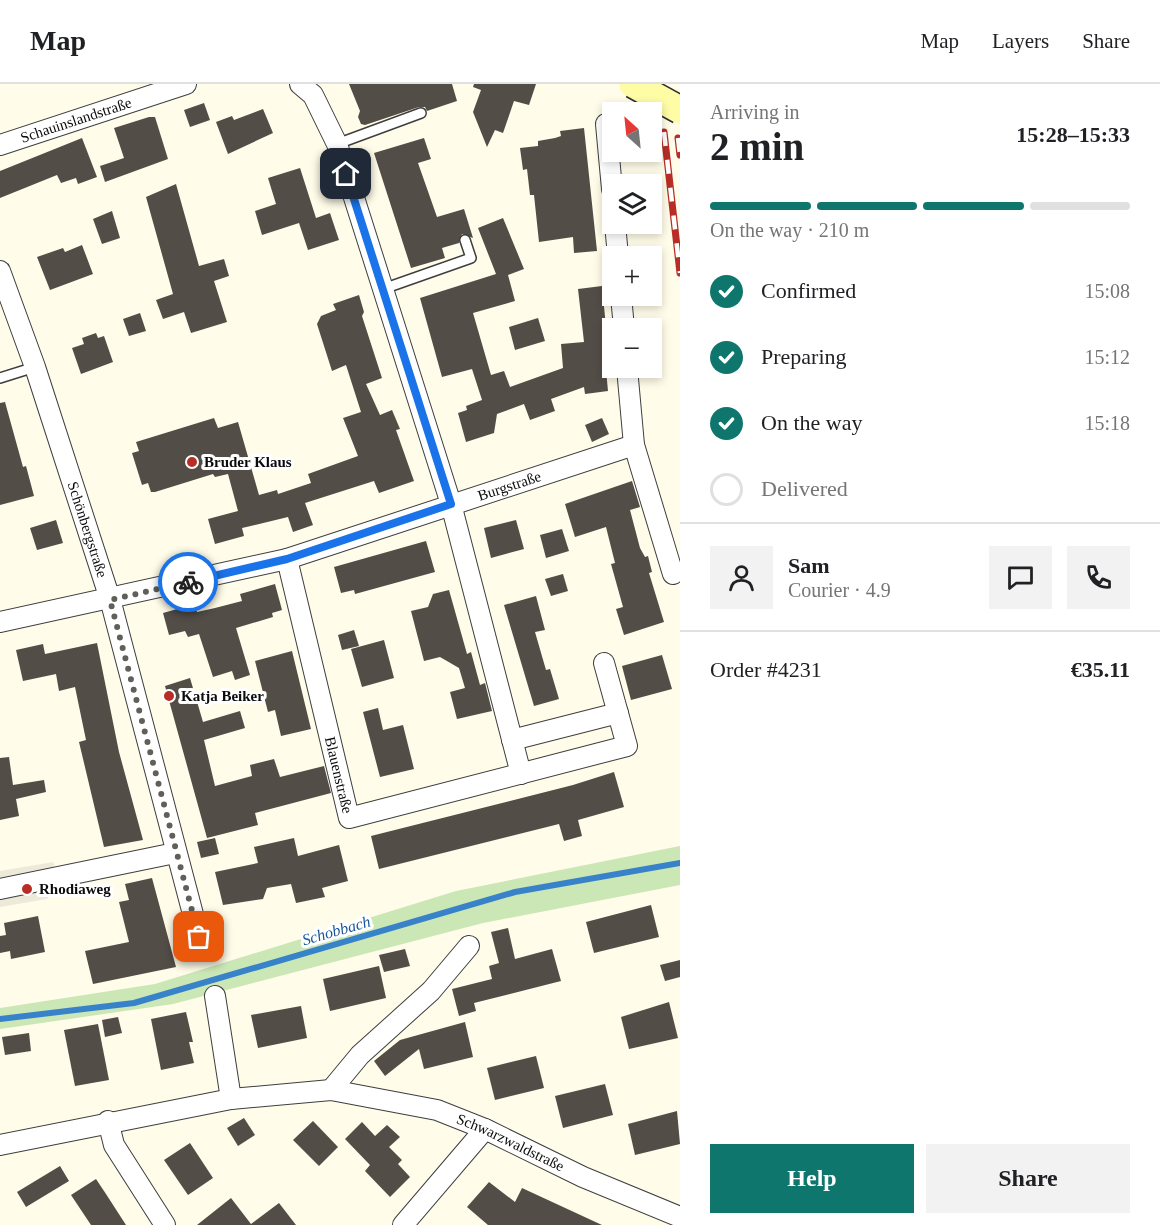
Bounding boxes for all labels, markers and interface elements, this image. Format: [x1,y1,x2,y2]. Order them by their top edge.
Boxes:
text: Map [30,25,86,56]
text: Map [921,29,959,53]
text: Layers [992,29,1049,53]
text: Share [1082,29,1130,53]
street label: Schauinslandstraße [18,94,134,146]
text: Arriving in [710,101,799,123]
north arrow [602,102,662,162]
map controls [602,102,662,378]
text: 15:28–15:33 [1016,122,1130,147]
text: 2 min [710,125,804,168]
pin [320,148,371,199]
icon: home [329,157,362,190]
button: layers [602,174,662,234]
text: On the way · 210 m [710,219,869,241]
button: + [602,246,662,306]
icon: check [710,275,743,308]
text: Confirmed [761,278,856,303]
text: 15:08 [1084,280,1130,302]
button: − [602,318,662,378]
icon: check [710,341,743,374]
text: Preparing [761,344,847,369]
text: 15:12 [1084,346,1130,368]
icon: check [710,407,743,440]
text: On the way [761,410,862,435]
text: 15:18 [1084,412,1130,434]
place label: Bruder Klaus [204,454,292,470]
marker: Bruder Klaus [185,455,199,469]
street label: Burgstraße [476,468,543,504]
text: Delivered [761,476,848,501]
street label: Schönbergstraße [65,480,111,580]
button: person [710,546,773,609]
button: chat [989,546,1052,609]
button: phone [1067,546,1130,609]
courier [158,552,218,612]
text: Sam [788,553,830,578]
icon: bike [172,566,205,599]
text: Courier · 4.9 [788,579,891,601]
text: Order #4231 [710,657,822,682]
text: €35.11 [1071,657,1130,682]
place label: Katja Beiker [181,688,264,704]
marker: Katja Beiker [162,689,176,703]
street label: Blauenstraße [322,735,356,815]
place label: Rhodiaweg [39,881,111,897]
marker: Rhodiaweg [20,882,34,896]
pin [173,911,224,962]
water label: Schobbach [300,913,372,948]
icon: bag [182,920,215,953]
street label: Schwarzwaldstraße [454,1111,567,1175]
button: Help [710,1144,914,1213]
button: Share [926,1144,1130,1213]

